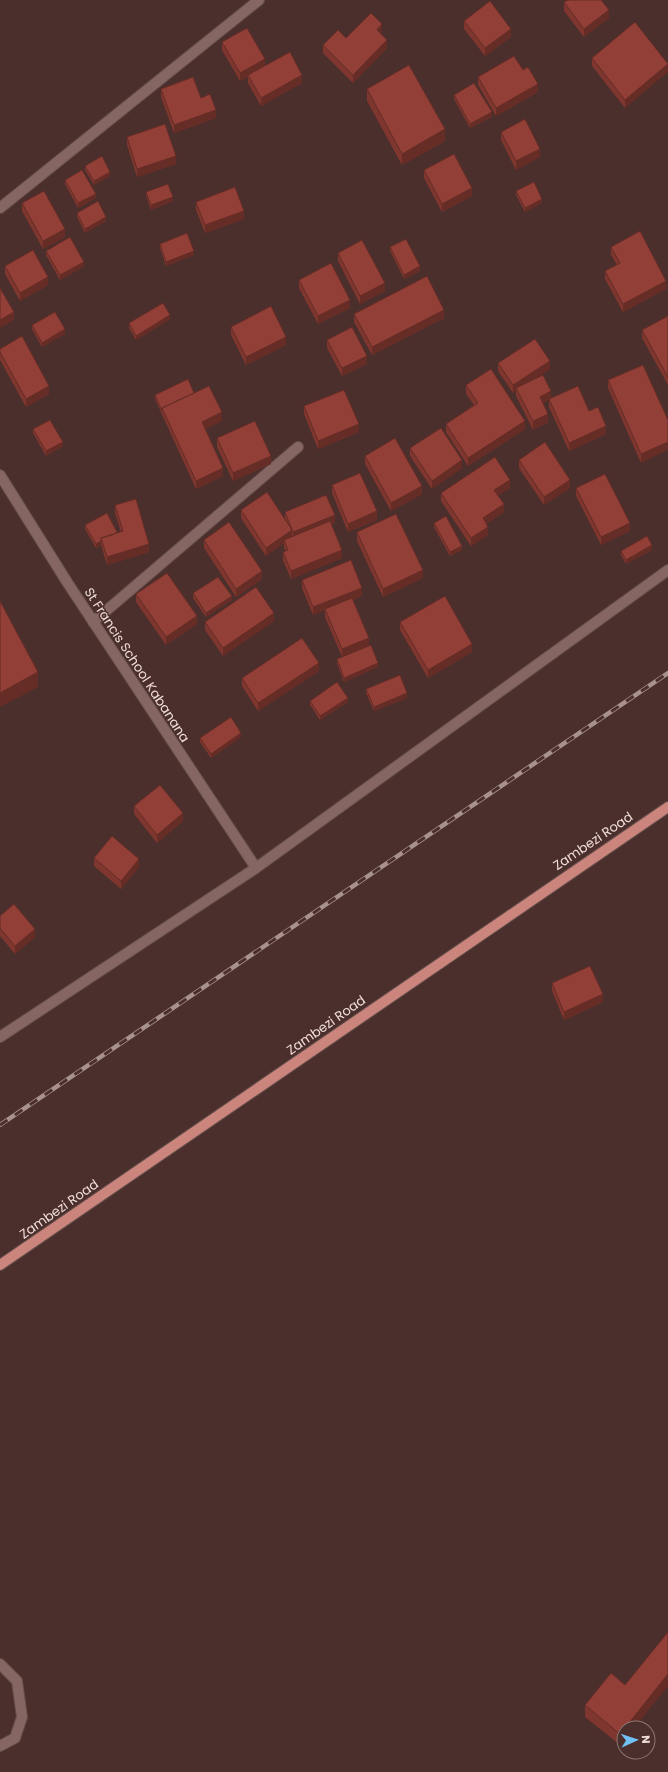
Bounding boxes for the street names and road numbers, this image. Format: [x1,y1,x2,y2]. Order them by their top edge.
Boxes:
street label: St Francis School Kabanana [80,584,194,746]
street label: Zambezi Road [549,807,637,875]
street label: Zambezi Road [283,991,369,1059]
street label: Zambezi Road [16,1175,102,1243]

